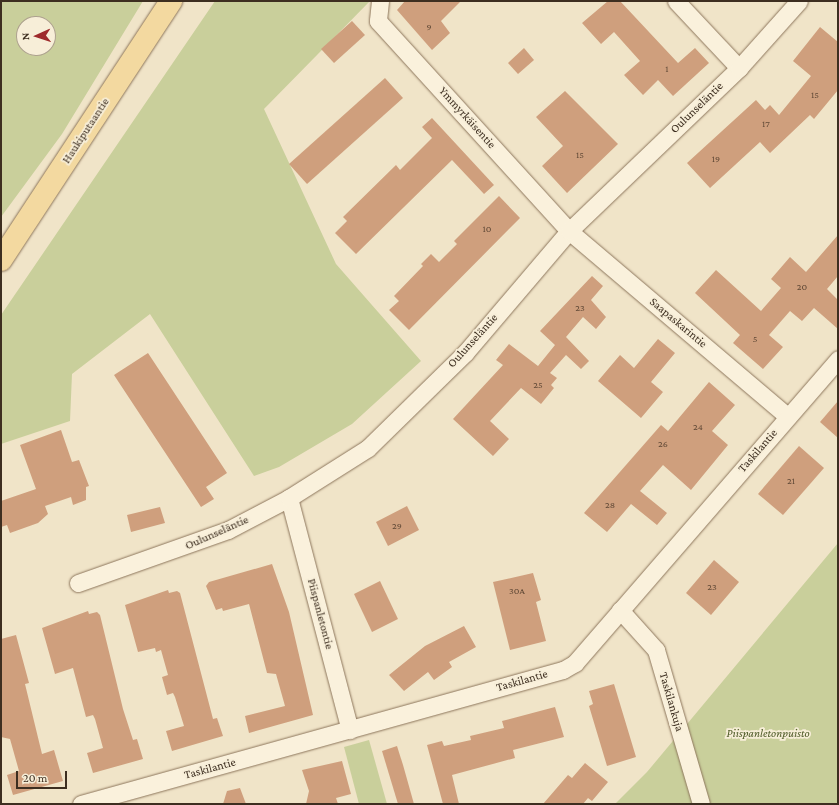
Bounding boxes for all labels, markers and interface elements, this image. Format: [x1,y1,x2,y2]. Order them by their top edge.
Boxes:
north arrow [16,16,56,56]
house number: 9 [426,21,432,33]
text: N [19,33,31,41]
house number: 1 [665,63,669,75]
street label: Oulunseläntie [668,79,726,137]
street label: Ymmyrkäisentie [436,84,498,152]
house number: 15 [811,89,819,101]
street label: Haukiputaantie [59,96,113,166]
house number: 17 [762,118,770,130]
house number: 15 [576,149,584,161]
house number: 19 [712,153,720,165]
house number: 10 [483,223,491,235]
house number: 20 [797,281,807,293]
street label: Saapaskarintie [646,295,710,351]
house number: 23 [575,302,585,314]
street label: Oulunseläntie [445,311,501,371]
house number: 5 [753,333,757,345]
house number: 25 [533,379,543,391]
house number: 24 [693,421,703,433]
street label: Taskilantie [735,426,781,476]
house number: 26 [658,438,668,450]
house number: 21 [787,475,795,487]
house number: 28 [605,499,615,511]
street label: Oulunseläntie [183,513,251,553]
house number: 29 [392,520,402,532]
street label: Piispanletontie [304,577,336,651]
house number: 23 [707,581,717,593]
house number: 30A [509,585,525,597]
street label: Taskilantie [495,667,549,695]
street label: Taskilankuja [656,671,686,733]
park label: Piispanletonpuisto [726,727,810,741]
street label: Taskilantie [183,755,237,783]
scale bar [18,763,69,789]
text: 20 m [23,771,47,785]

